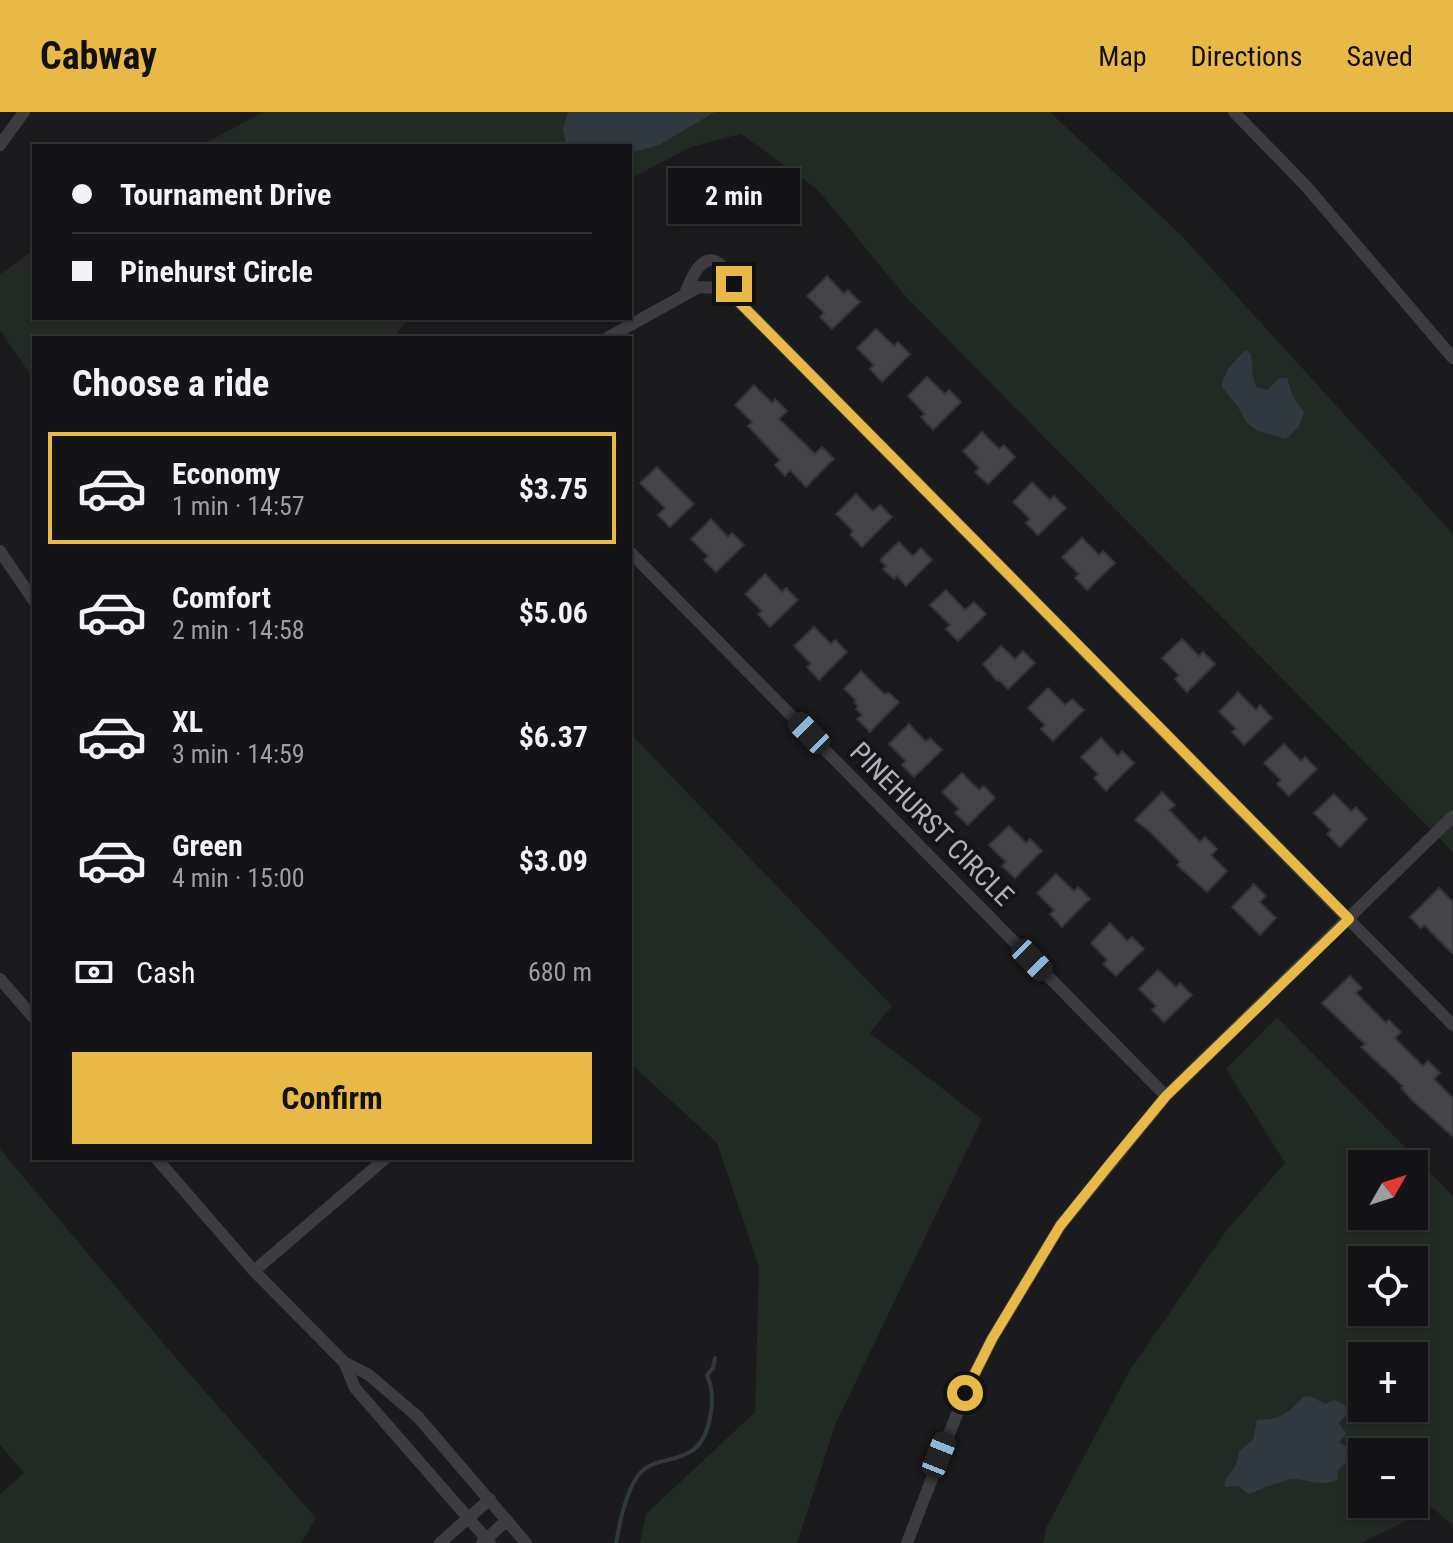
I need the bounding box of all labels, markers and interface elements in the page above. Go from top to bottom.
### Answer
text: Cabway [40,34,157,78]
text: Map [1098,40,1147,73]
text: Directions [1191,40,1302,73]
text: Saved [1346,40,1413,73]
callout: 2 min [668,168,800,224]
text: Tournament Drive [120,177,331,212]
text: 2 min [705,181,763,211]
text: Pinehurst Circle [120,254,313,289]
route end [716,266,752,302]
text: Choose a ride [72,363,269,405]
icon: car [76,452,148,524]
text: Economy [172,456,280,491]
text: $3.75 [519,471,588,506]
text: 1 min · 14:57 [172,491,305,521]
icon: car [76,576,148,648]
text: Comfort [172,580,271,615]
text: $5.06 [519,595,588,630]
text: 2 min · 14:58 [172,615,305,645]
icon: car [76,700,148,772]
text: XL [172,704,203,739]
car [784,708,834,758]
text: $6.37 [519,719,588,754]
street label: PINEHURST CIRCLE [843,735,1021,913]
text: 3 min · 14:59 [172,739,305,769]
icon: car [76,824,148,896]
text: Green [172,828,243,863]
text: $3.09 [519,843,588,878]
text: 4 min · 15:00 [172,863,305,893]
car [1007,934,1057,986]
icon: cash [72,950,116,994]
text: Cash [136,955,196,990]
text: 680 m [528,957,592,987]
button: Confirm [72,1052,592,1144]
north arrow [1348,1150,1428,1230]
map controls [1348,1150,1428,1518]
button: locate [1348,1246,1428,1326]
button: + [1348,1342,1428,1422]
route start [947,1375,983,1411]
car [919,1428,959,1482]
button: − [1348,1438,1428,1518]

